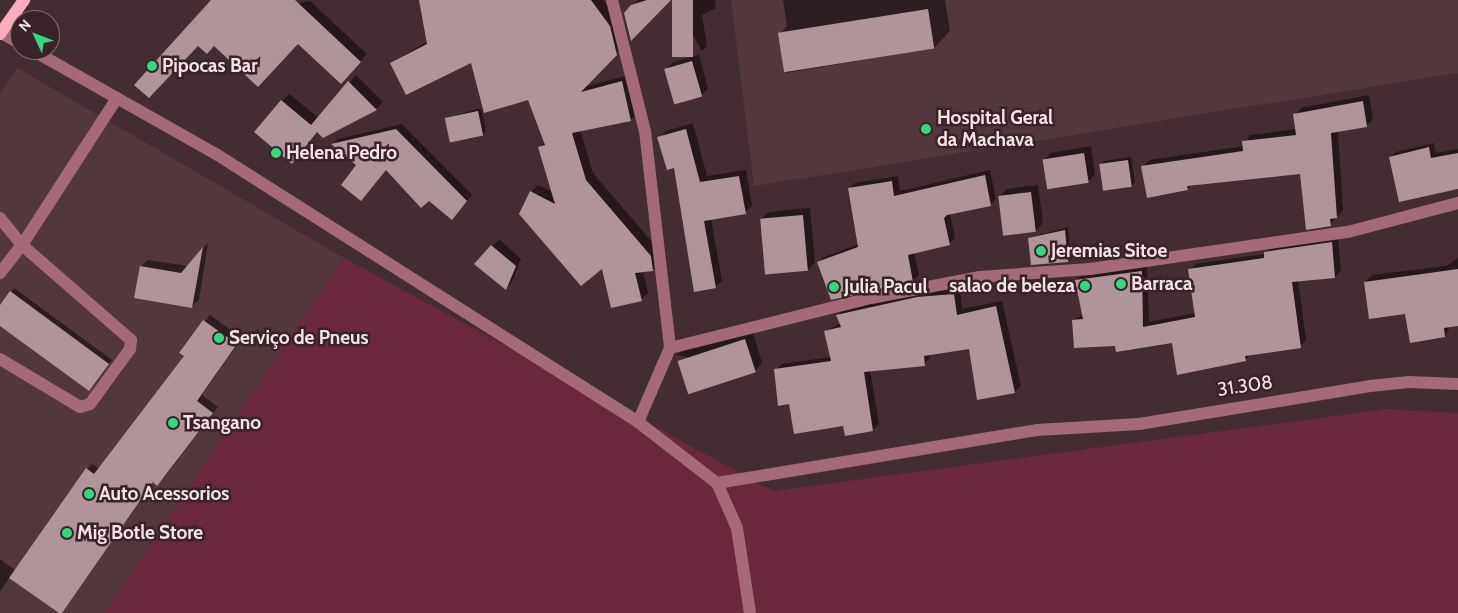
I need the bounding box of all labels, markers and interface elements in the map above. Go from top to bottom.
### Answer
north arrow [10,10,60,60]
text: N [15,16,35,35]
place label: Pipocas Bar [162,55,258,77]
marker: Pipocas Bar [146,60,158,72]
place label: Hospital Geral da Machava [937,107,1053,151]
marker: Hospital Geral da Machava [919,122,933,136]
place label: Helena Pedro [286,142,397,164]
marker: Helena Pedro [270,147,282,159]
place label: Jeremias Sitoe [1051,240,1167,262]
marker: Jeremias Sitoe [1035,245,1047,257]
place label: Barraca [1131,273,1192,295]
place label: salao de beleza [949,275,1075,297]
place label: Julia Pacul [844,276,928,298]
marker: Barraca [1115,278,1127,290]
marker: salao de beleza [1079,280,1091,292]
marker: Julia Pacul [828,281,840,293]
place label: Serviço de Pneus [229,327,369,349]
marker: Serviço de Pneus [213,332,225,344]
street label: 31.308 [1216,371,1274,401]
place label: Tsangano [183,412,261,434]
marker: Tsangano [167,417,179,429]
place label: Auto Acessorios [99,483,229,505]
marker: Auto Acessorios [83,488,95,500]
place label: Mig Botle Store [77,522,203,544]
marker: Mig Botle Store [61,527,73,539]

